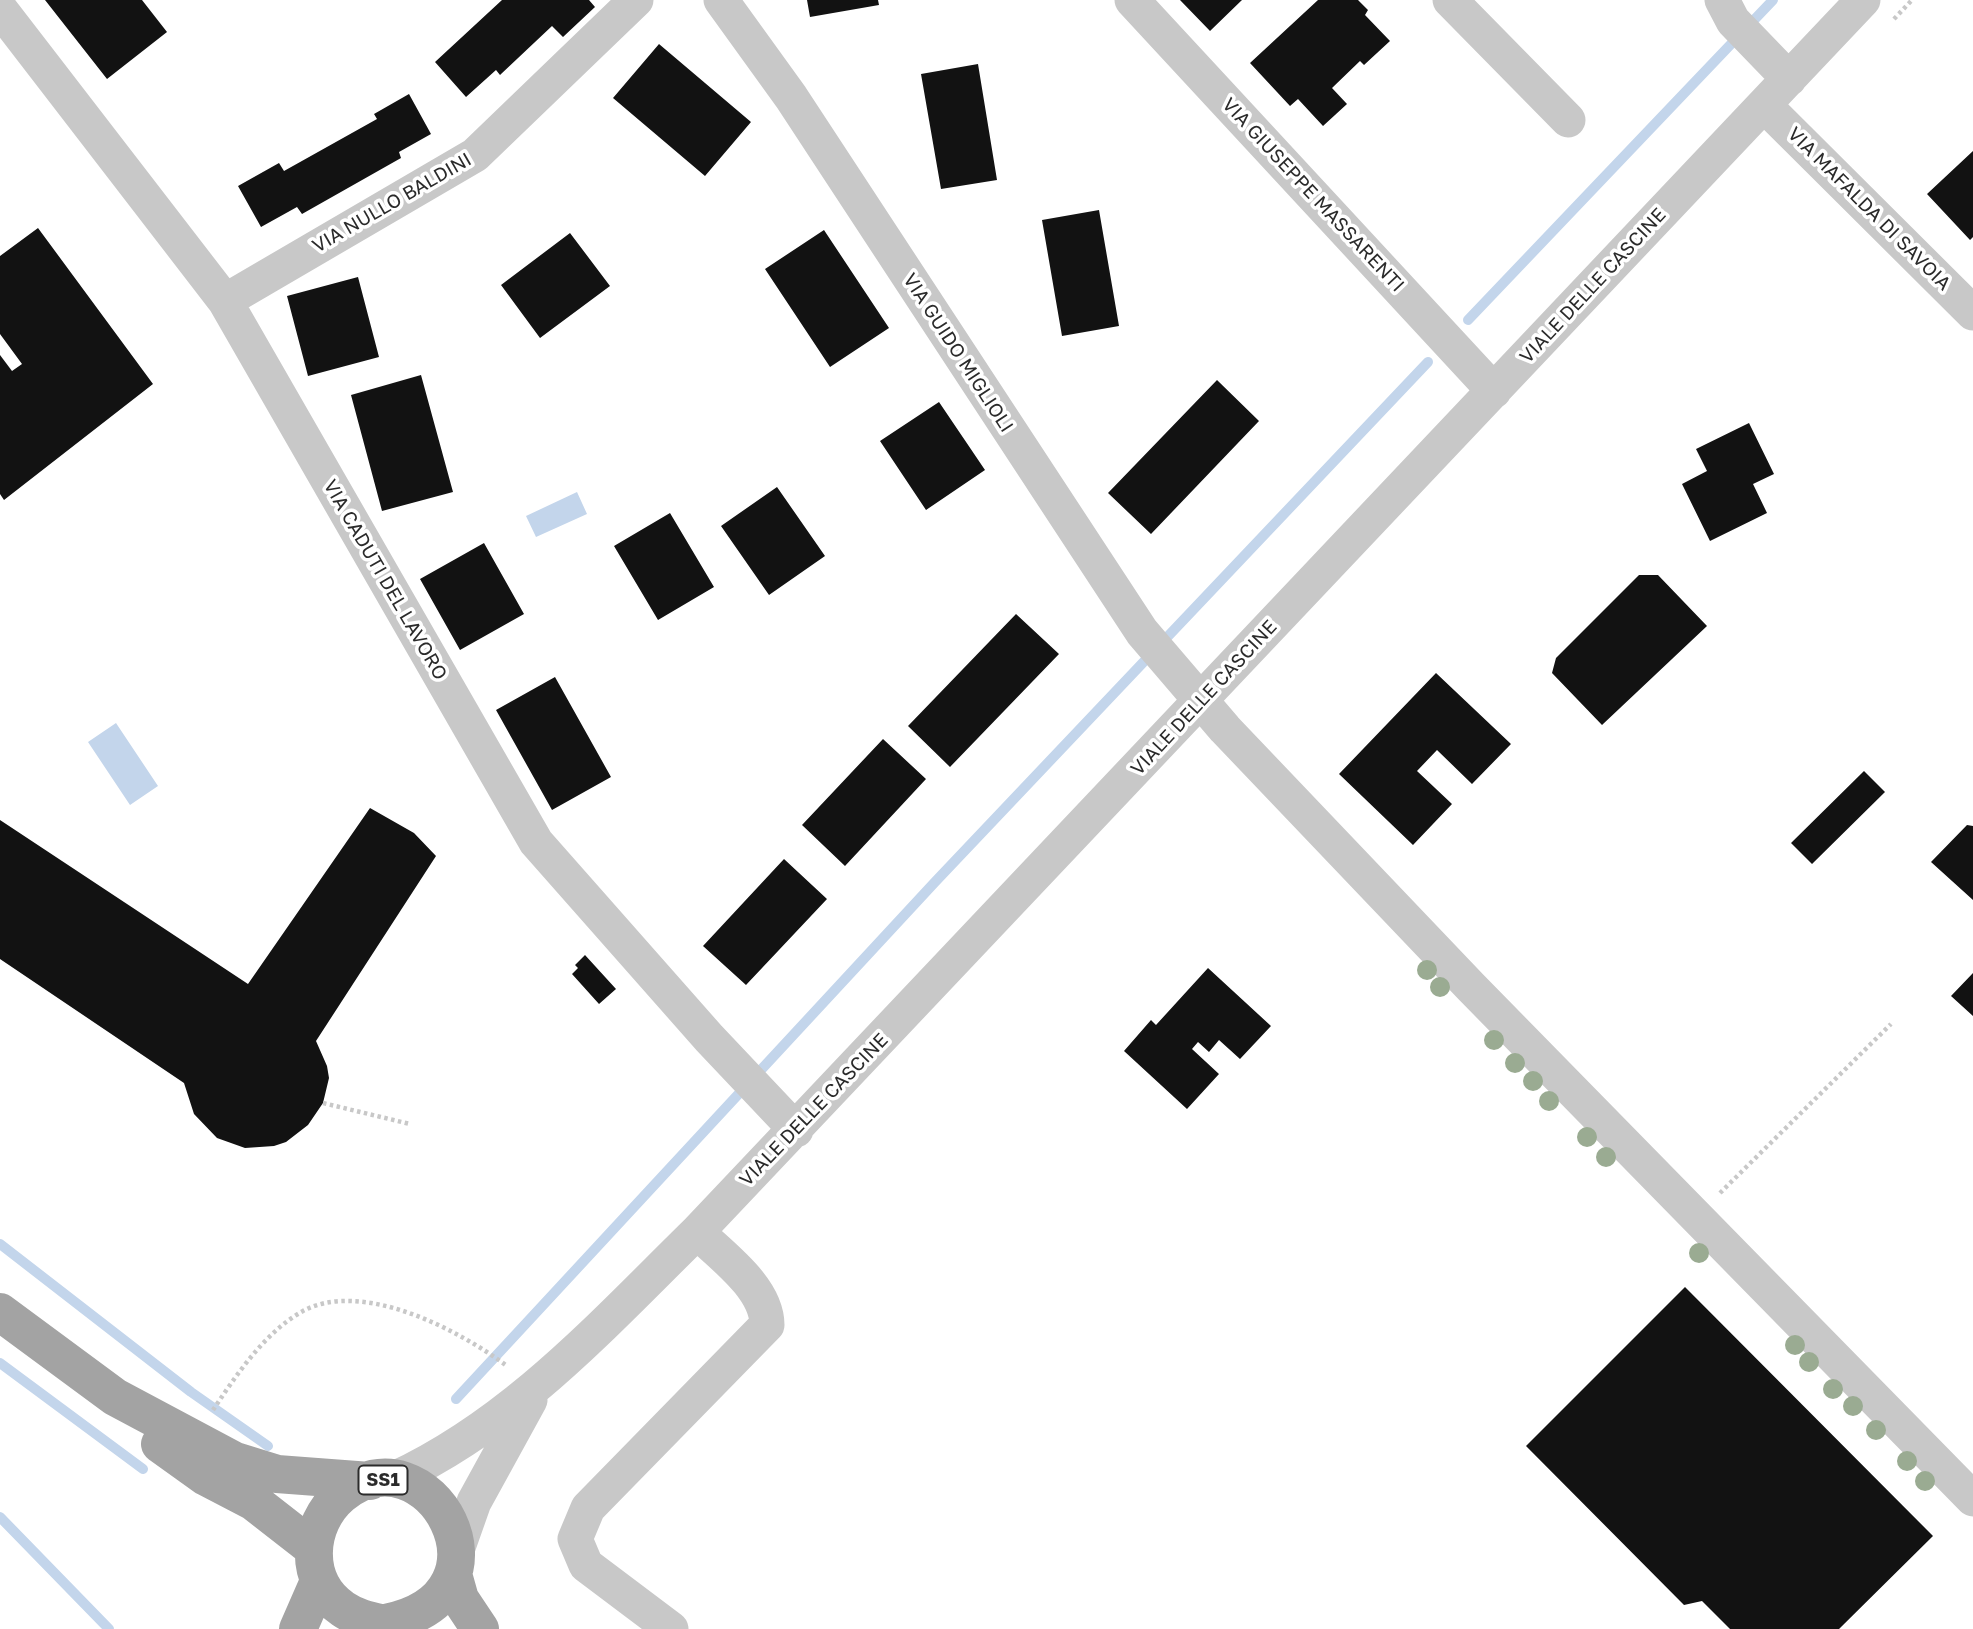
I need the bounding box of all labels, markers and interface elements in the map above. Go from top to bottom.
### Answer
street label: VIA GIUSEPPE MASSARENTI [1217,93,1409,297]
street label: VIA MAFALDA DI SAVOIA [1783,123,1955,295]
street label: VIA NULLO BALDINI [308,148,476,258]
street label: VIALE DELLE CASCINE [1515,204,1671,368]
street label: VIA GUIDO MIGLIOLI [898,269,1018,437]
street label: VIA CADUTI DEL LAVORO [318,476,452,684]
street label: VIALE DELLE CASCINE [1126,616,1282,780]
street label: VIALE DELLE CASCINE [735,1029,893,1191]
road number: SS1 [358,1465,408,1494]

